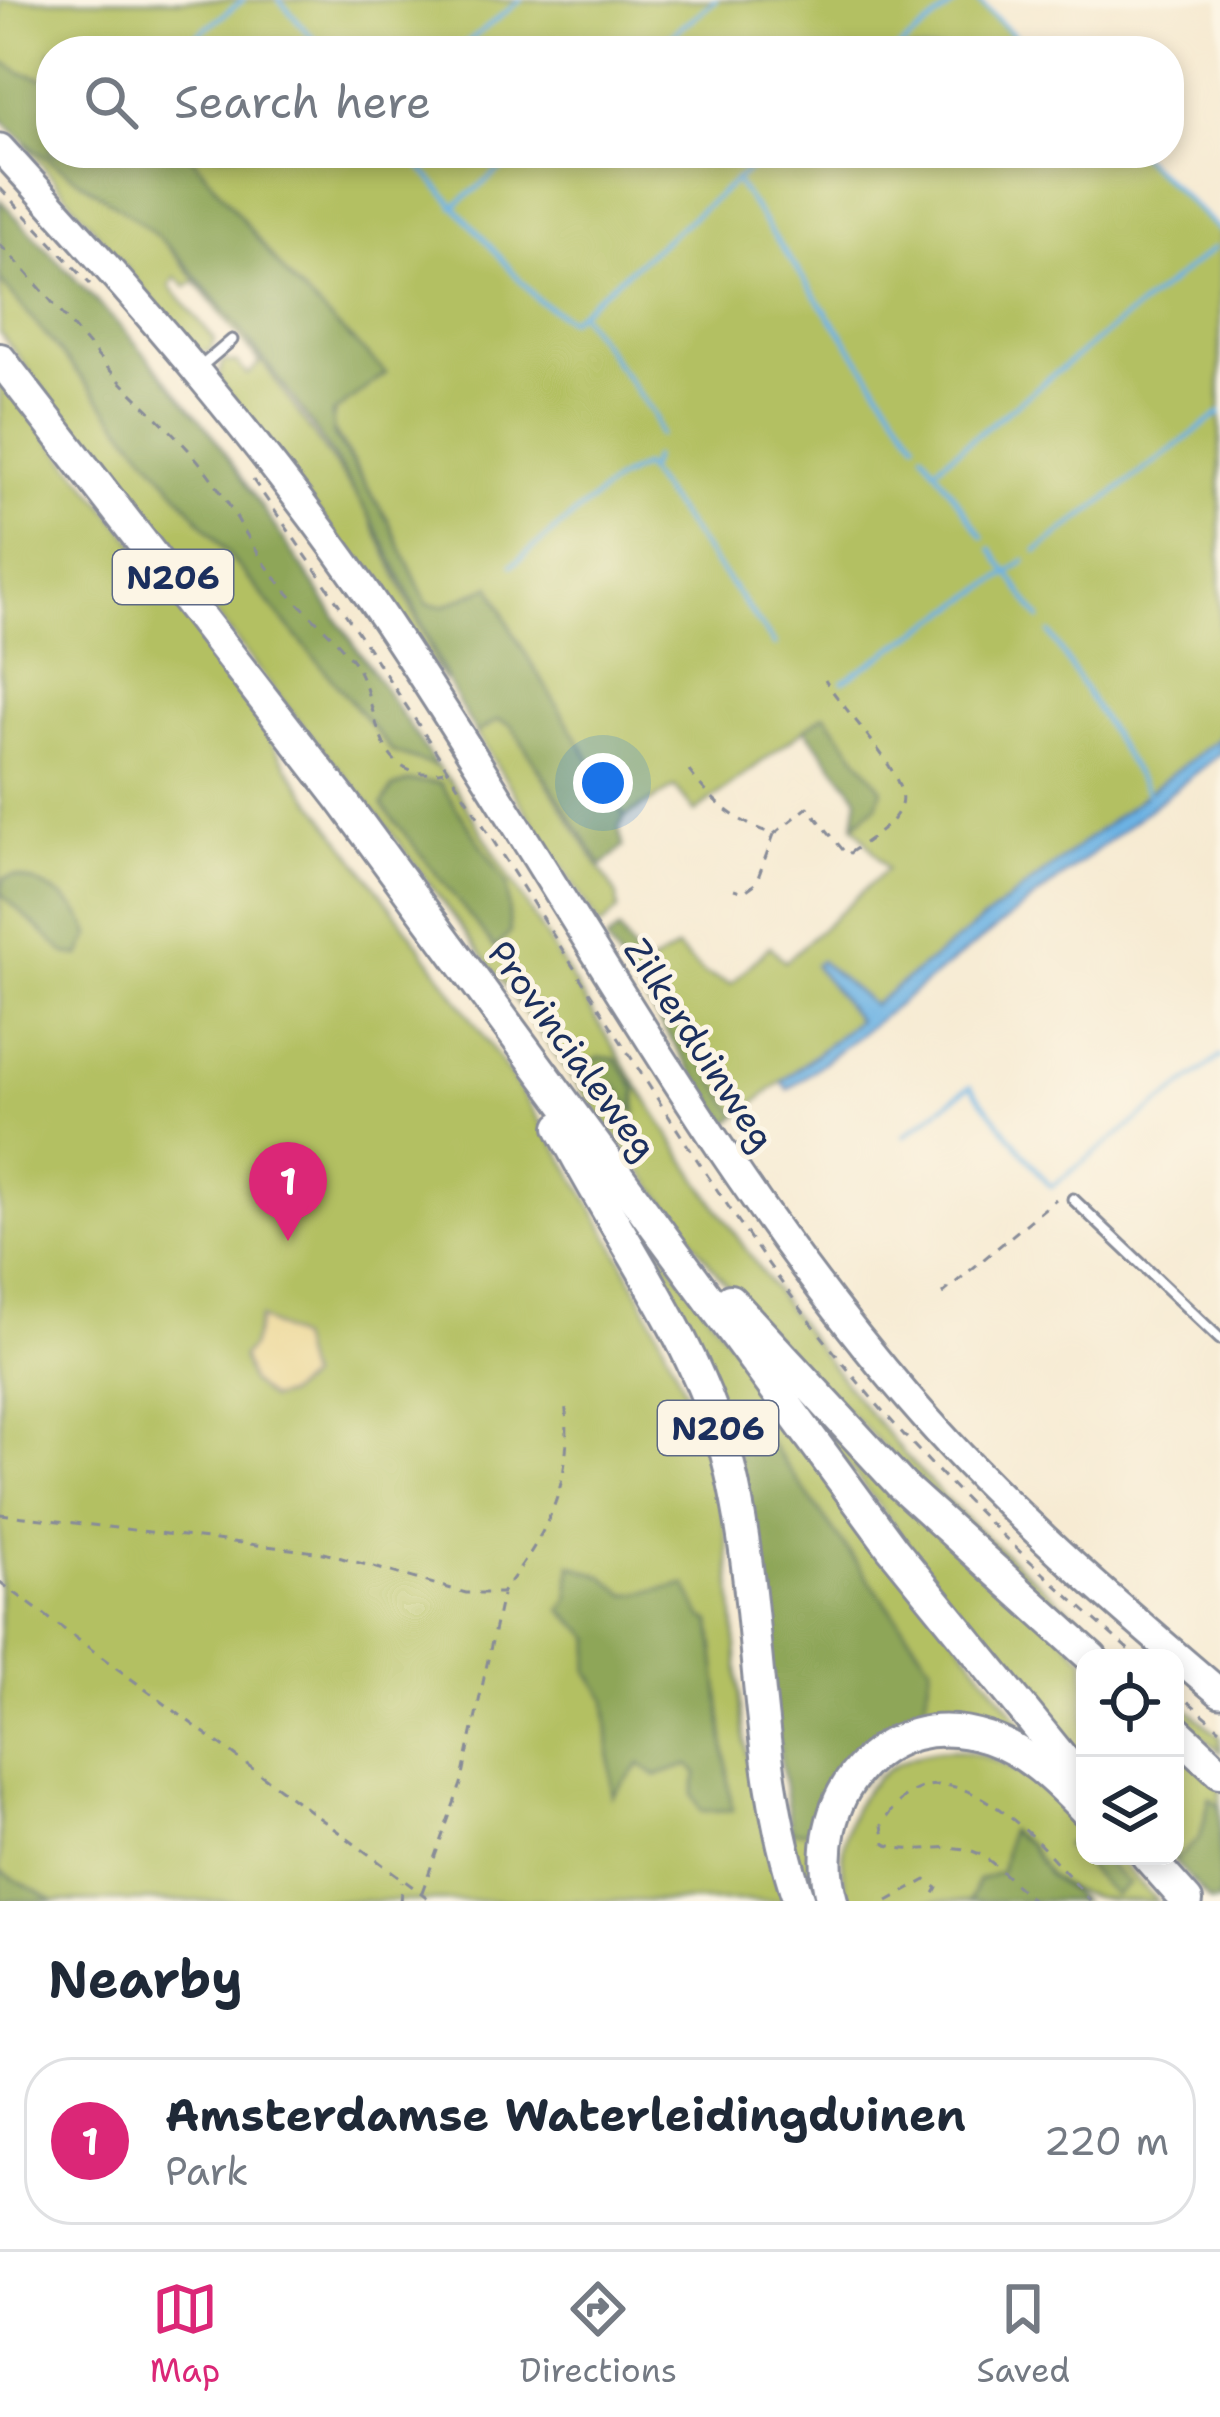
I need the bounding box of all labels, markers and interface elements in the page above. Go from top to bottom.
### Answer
search box [36,36,1184,168]
icon: search [78,69,144,135]
text: Search here [174,72,431,132]
road number: N206 [113,550,233,604]
your location [573,753,633,813]
street label: Zilkerduinweg [613,929,787,1160]
street label: Provincialeweg [476,931,669,1170]
pin: 1 [249,1142,327,1241]
road number: N206 [658,1401,778,1455]
map controls [1076,1649,1184,1865]
button: locate [1076,1649,1184,1757]
button: layers [1076,1757,1184,1865]
text: Nearby [48,1945,243,2013]
text: Amsterdamse Waterleidingduinen [165,2085,966,2145]
text: 1 [81,2115,99,2167]
text: 220 m [1043,2115,1169,2167]
text: Park [165,2145,249,2197]
tab: Map [150,2276,220,2393]
tab: Directions [520,2276,677,2393]
tab: Saved [977,2276,1070,2393]

